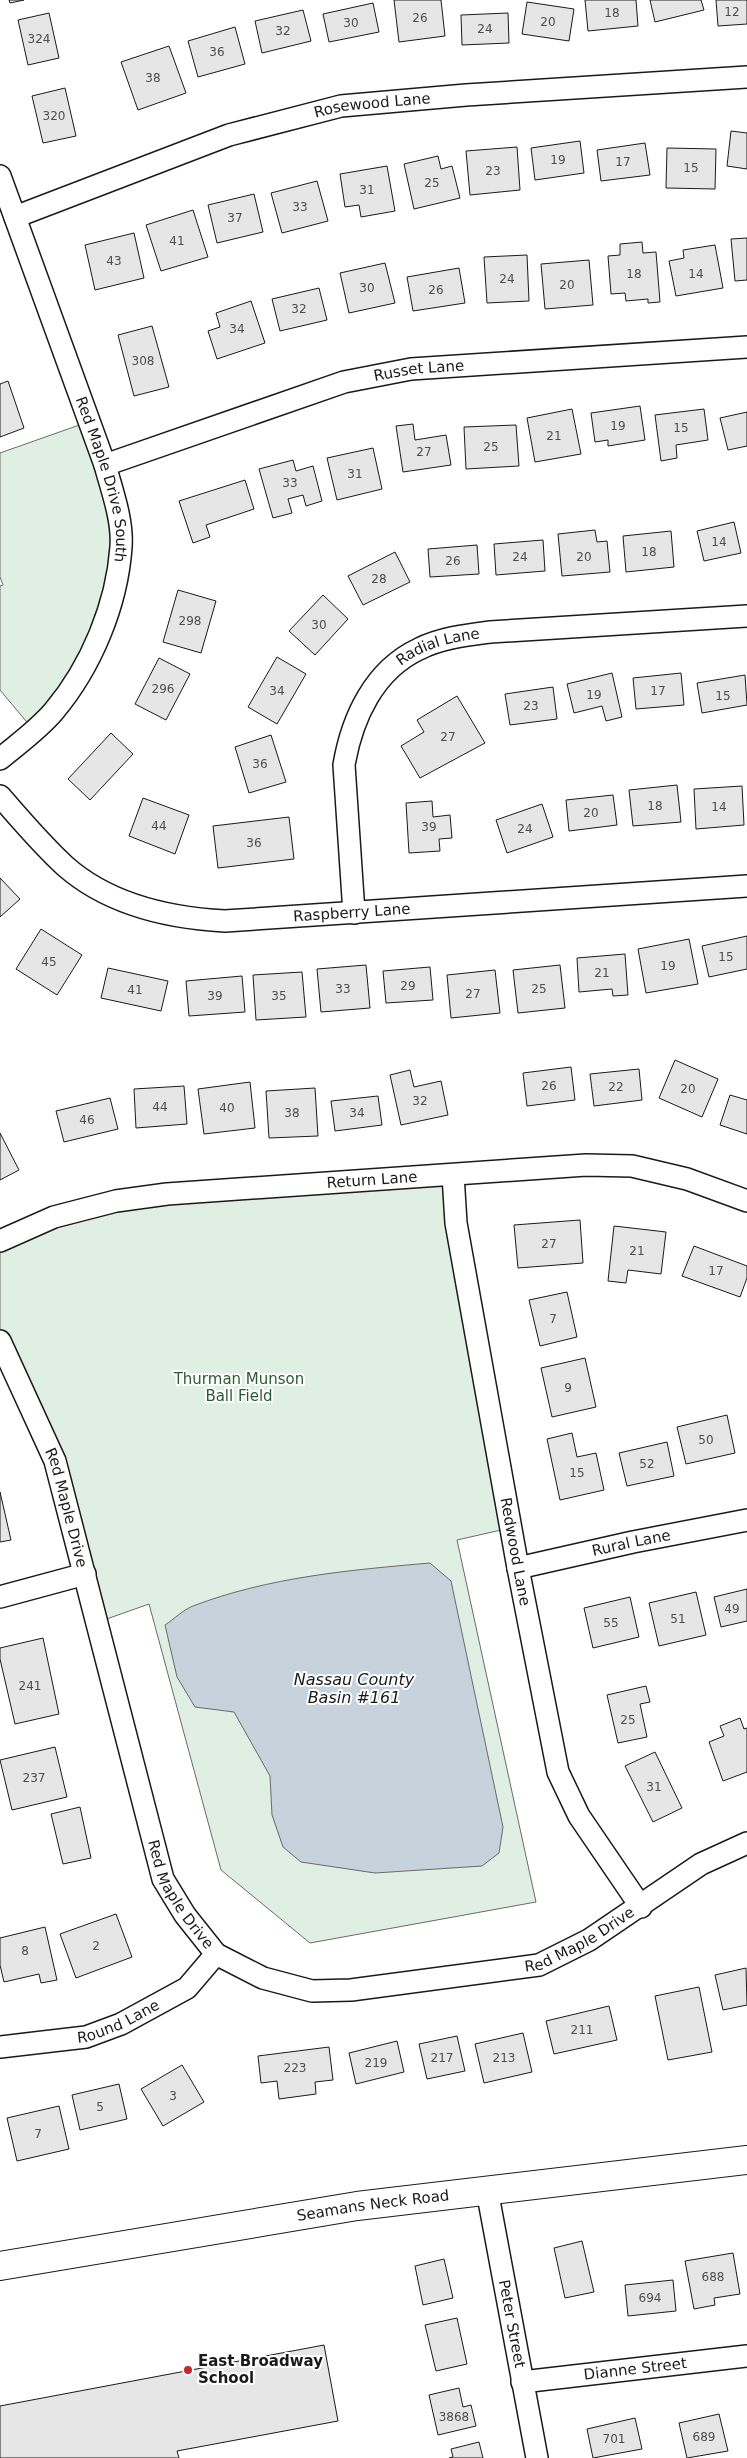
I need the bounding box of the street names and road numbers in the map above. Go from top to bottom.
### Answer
street label: Rosewood Lane [312,89,431,122]
street label: Russet Lane [372,357,465,385]
street label: Red Maple Drive South [72,394,130,563]
street label: Radial Lane [393,624,481,669]
street label: Raspberry Lane [293,900,411,925]
street label: Return Lane [326,1168,418,1192]
street label: Red Maple Drive [41,1445,91,1569]
street label: Redwood Lane [496,1496,534,1607]
street label: Rural Lane [590,1526,672,1560]
street label: Red Maple Drive [144,1838,217,1952]
street label: Red Maple Drive [523,1903,638,1976]
street label: Round Lane [76,1996,163,2047]
street label: Seamans Neck Road [295,2186,450,2225]
street label: Peter Street [495,2278,529,2369]
street label: Dianne Street [583,2354,688,2384]

